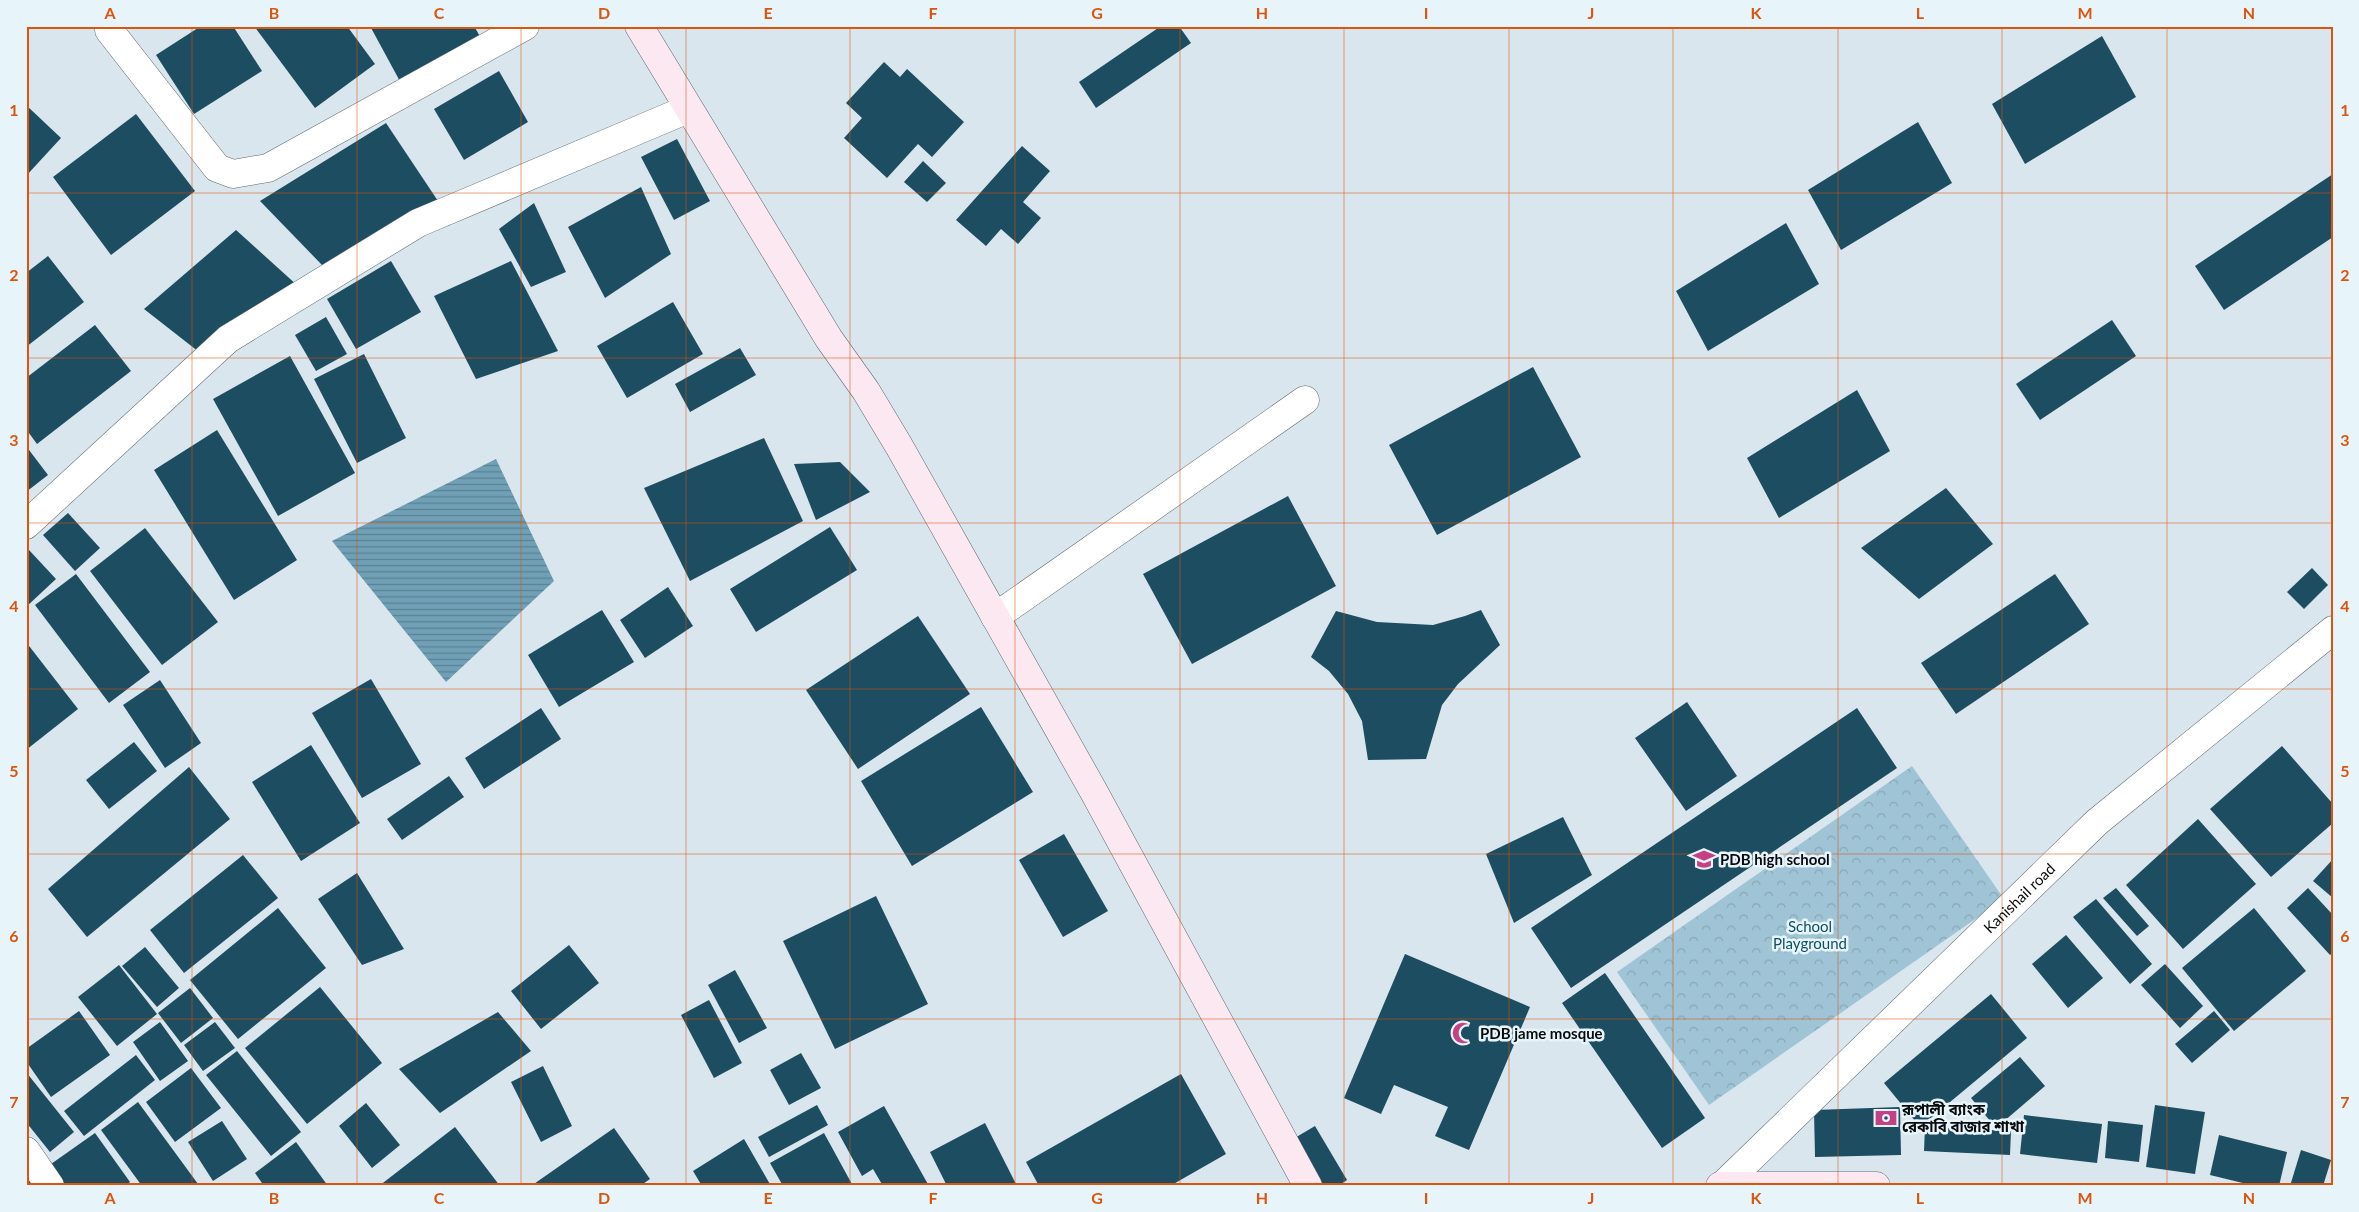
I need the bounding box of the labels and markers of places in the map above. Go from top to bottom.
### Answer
school or university icon: PDB high school [1691,846,1717,872]
place label: PDB high school [1720,850,1830,868]
mosque icon: PDB jame mosque [1450,1020,1476,1046]
place label: PDB jame mosque [1480,1024,1603,1042]
place label: রূপালী ব্যাংক রেকাবি বাজার শাখা [1901,1100,2025,1135]
bank icon: রূপালী ব্যাংক রেকাবি বাজার শাখা [1873,1105,1899,1131]

